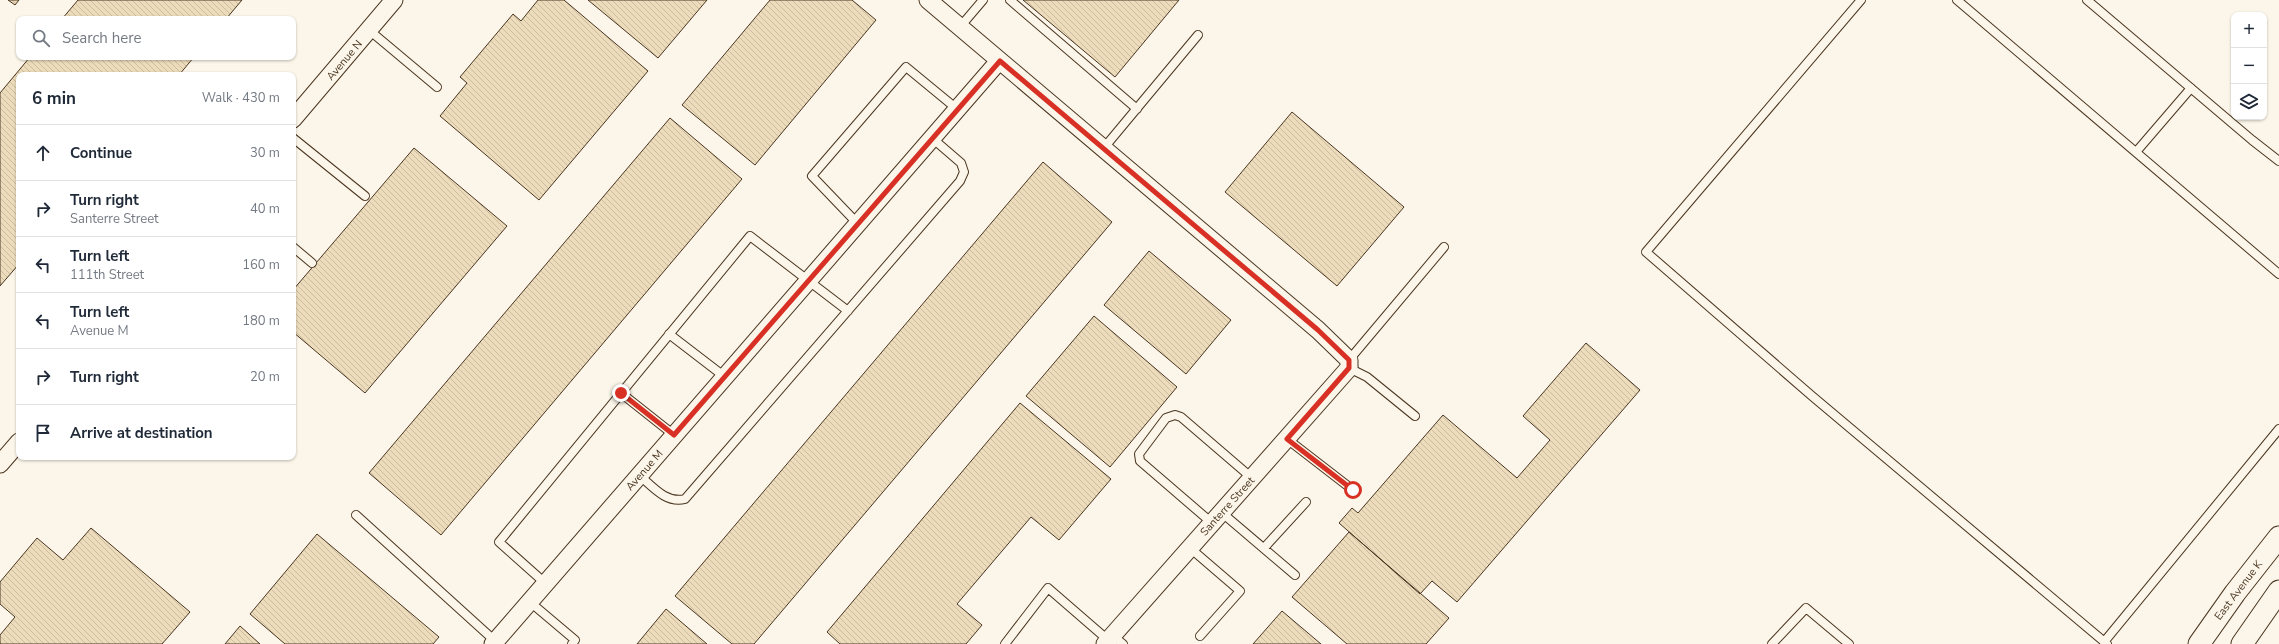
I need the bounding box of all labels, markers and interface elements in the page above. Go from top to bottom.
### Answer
map controls [2231,12,2267,120]
button: + [2231,12,2267,48]
search box [16,16,296,60]
icon: search [30,27,52,49]
text: Search here [62,28,142,48]
street label: Avenue N [323,37,366,84]
button: − [2231,48,2267,84]
button: layers [2231,84,2267,120]
text: 6 min [32,87,76,110]
text: Walk · 430 m [202,89,280,107]
icon: ahead [32,142,54,164]
text: Continue [70,143,132,163]
text: 30 m [250,144,280,162]
text: Turn right [70,190,139,210]
icon: right [32,198,54,220]
text: 40 m [250,200,280,218]
text: Santerre Street [70,210,159,228]
text: Turn left [70,246,129,266]
icon: left [32,254,54,276]
text: 160 m [242,256,280,274]
text: 111th Street [70,266,144,284]
text: Turn left [70,302,129,322]
icon: left [32,310,54,332]
text: 180 m [242,312,280,330]
text: Avenue M [70,322,129,340]
icon: right [32,366,54,388]
text: Turn right [70,367,139,387]
text: 20 m [250,368,280,386]
route end [612,384,630,402]
icon: arrive [32,422,54,444]
text: Arrive at destination [70,423,213,443]
street label: Avenue M [622,447,666,494]
street label: Santerre Street [1197,473,1258,539]
route start [1344,481,1362,499]
street label: East Avenue K [2211,556,2266,623]

